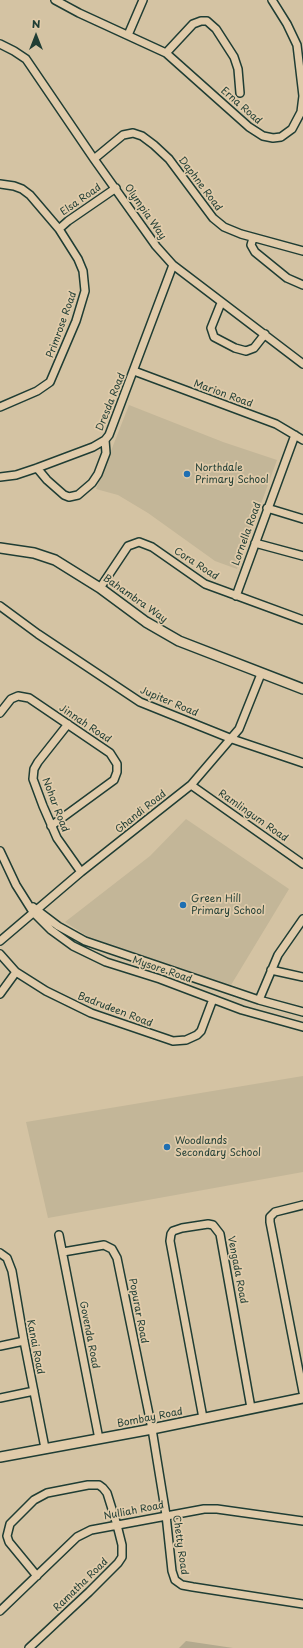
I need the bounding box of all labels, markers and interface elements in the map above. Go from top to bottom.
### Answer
text: N [32,15,40,32]
north arrow [16,16,56,56]
street label: Erna Road [218,85,264,127]
street label: Daphne Road [176,154,224,214]
street label: Elsa Road [58,182,104,218]
street label: Olympia Way [122,182,168,242]
street label: Primrose Road [44,290,80,360]
street label: Dresda Road [94,371,128,433]
street label: Marion Road [192,378,254,410]
place label: Northdale Primary School [195,462,269,486]
marker: Northdale Primary School [182,469,192,479]
street label: Lornella Road [230,501,264,567]
street label: Cora Road [171,545,221,583]
street label: Bahambra Way [101,572,169,626]
street label: Jupiter Road [138,684,200,720]
street label: Jinnah Road [57,702,113,746]
street label: Nohar Road [39,776,71,834]
street label: Ghandi Road [113,788,169,836]
street label: Ramlingum Road [216,788,290,844]
place label: Green Hill Primary School [191,893,265,916]
marker: Green Hill Primary School [178,900,188,910]
street label: Mysore Road [131,954,193,986]
street label: Badrudeen Road [76,990,154,1030]
place label: Woodlands Secondary School [175,1135,261,1158]
marker: Woodlands Secondary School [162,1142,172,1152]
street label: Vengada Road [225,1235,249,1305]
street label: Popurar Road [126,1277,150,1345]
street label: Govenda Road [77,1300,101,1370]
street label: Kanai Road [24,1319,46,1375]
street label: Bombay Road [116,1406,184,1430]
street label: Nulliah Road [103,1499,165,1523]
street label: Chetty Road [170,1514,190,1576]
street label: Ramatha Road [51,1556,111,1614]

